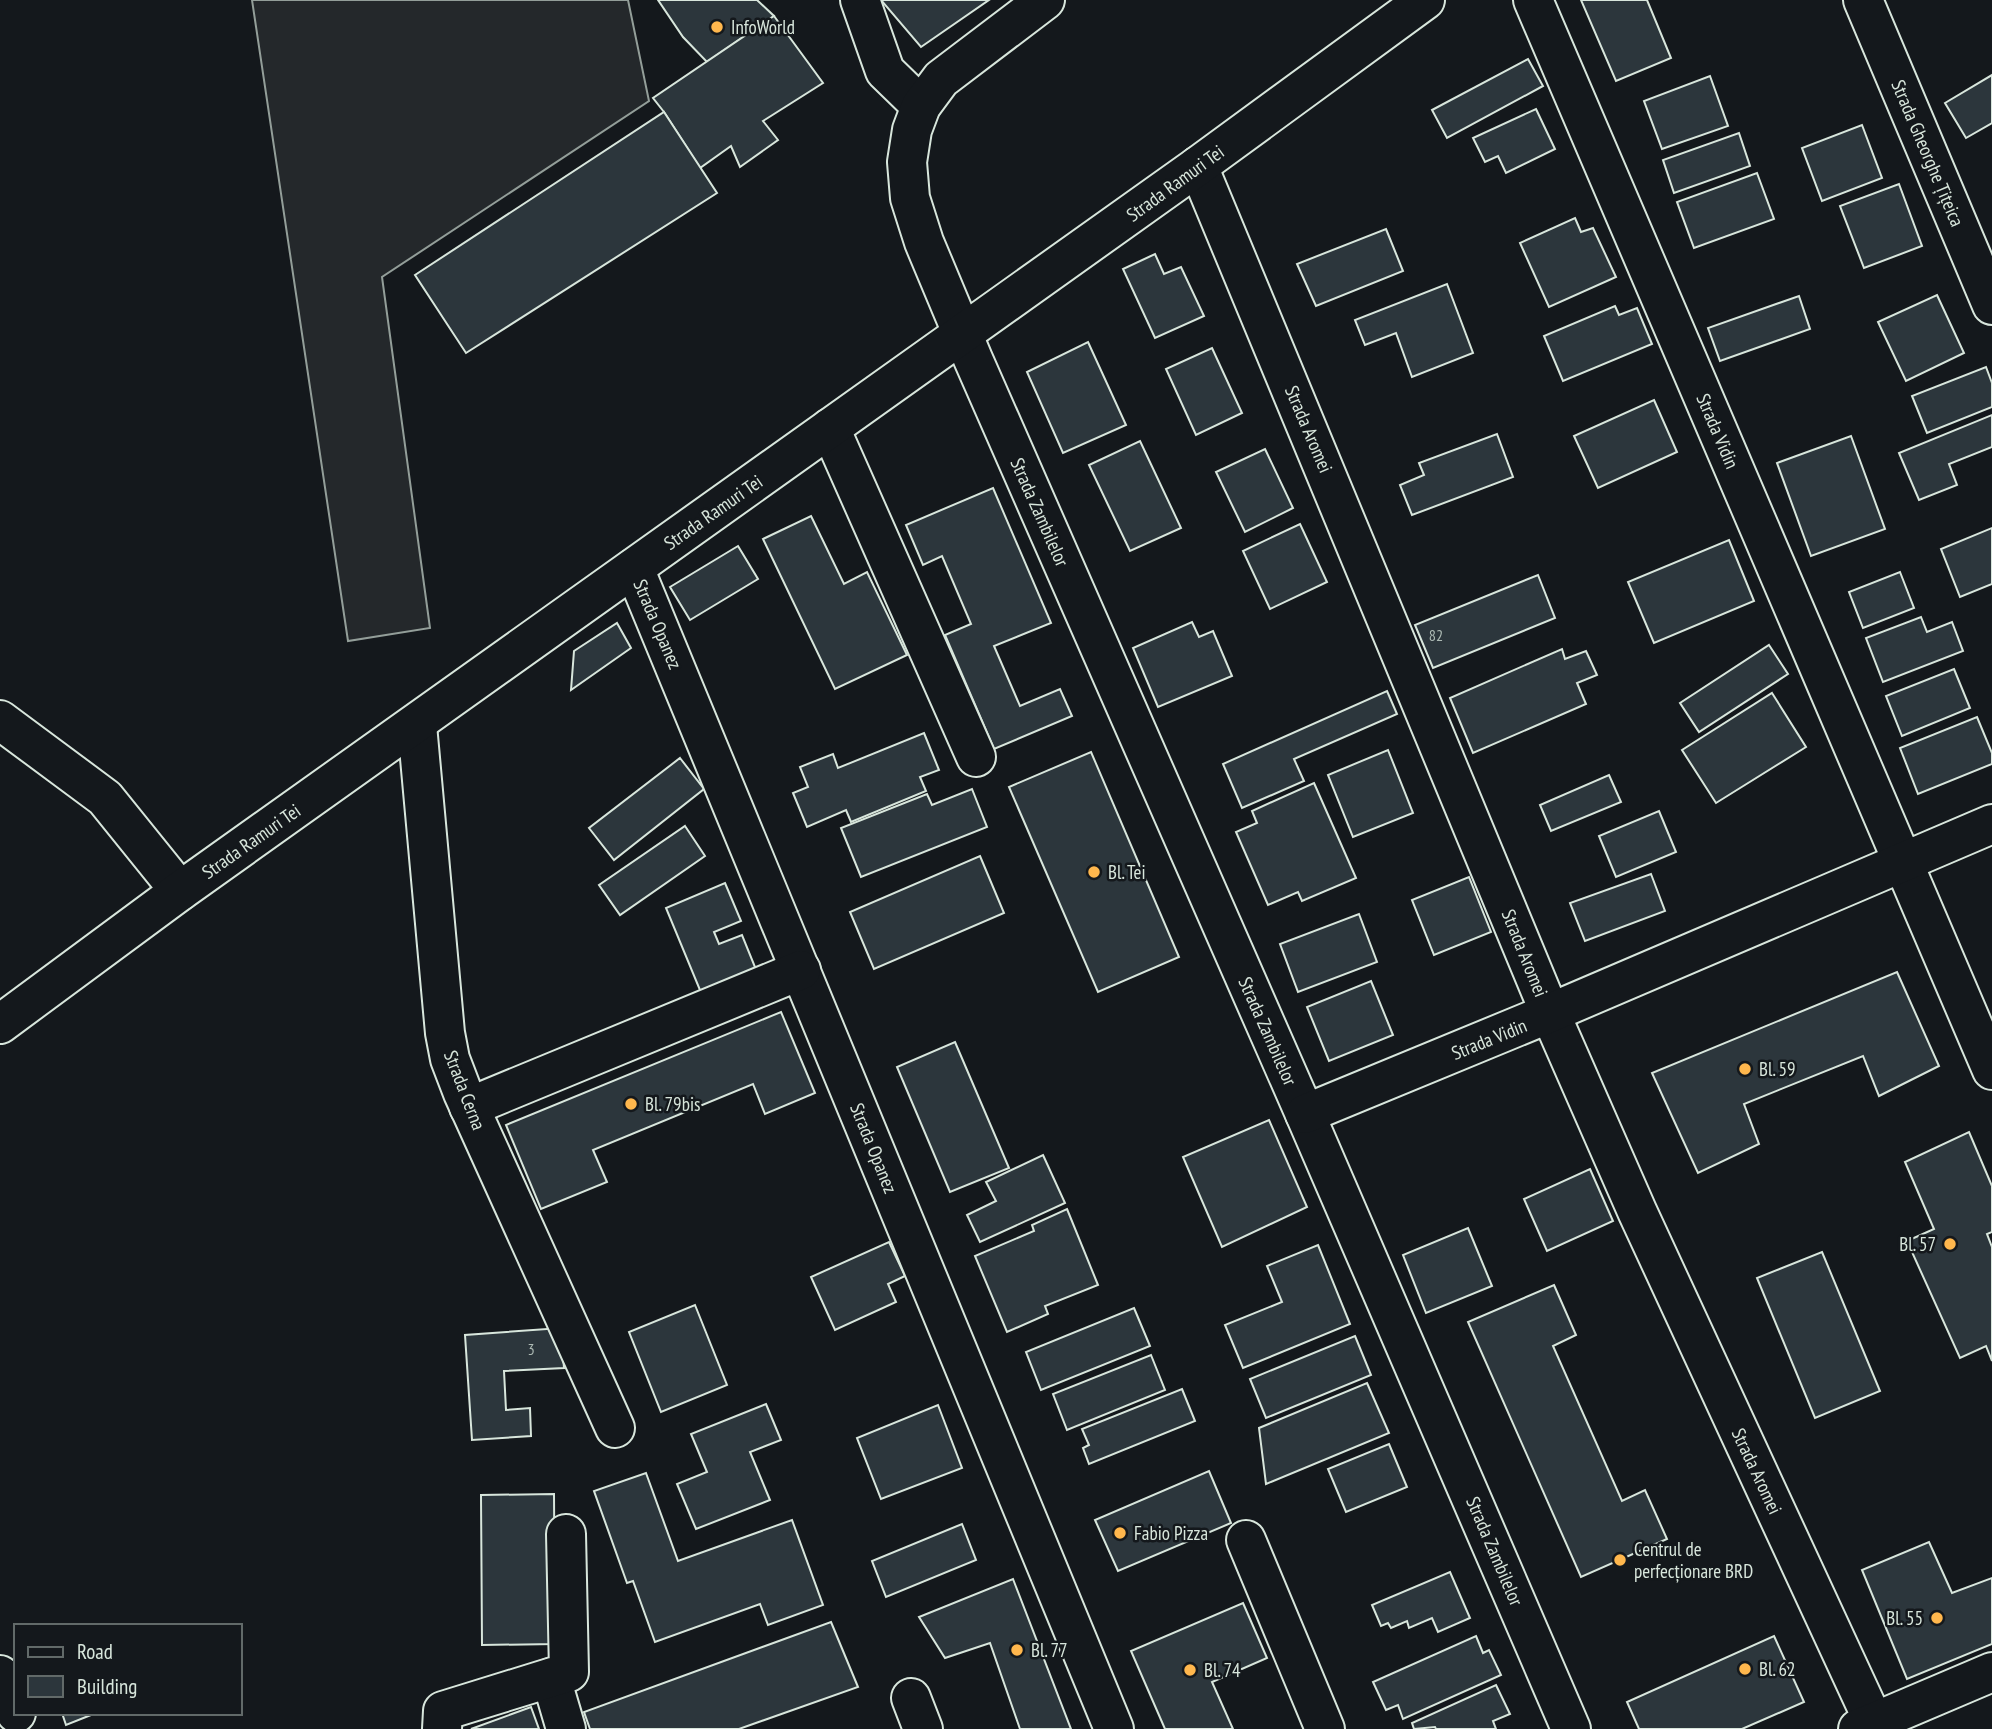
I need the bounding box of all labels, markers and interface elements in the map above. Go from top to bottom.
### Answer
place label: InfoWorld [731,15,795,39]
marker: InfoWorld [709,19,725,35]
street label: Strada Gheorghe Țițeica [1886,76,1970,230]
street label: Strada Ramuri Tei [1122,140,1228,226]
street label: Strada Aromei [1280,382,1338,476]
street label: Strada Vidin [1691,390,1745,472]
street label: Strada Zambilelor [1005,454,1075,571]
street label: Strada Ramuri Tei [659,469,767,555]
street label: Strada Opanez [628,575,688,673]
house number: 82 [1429,625,1443,645]
street label: Strada Ramuri Tei [197,798,305,884]
place label: Bl. Tei [1108,860,1146,884]
marker: Bl. Tei [1086,864,1102,880]
street label: Strada Aromei [1497,906,1553,1000]
street label: Strada Zambilelor [1233,973,1303,1090]
street label: Strada Vidin [1448,1013,1530,1065]
street label: Strada Cerna [439,1047,491,1133]
place label: Bl. 59 [1759,1057,1796,1081]
marker: Bl. 59 [1737,1061,1753,1077]
place label: Bl. 79bis [645,1092,700,1116]
marker: Bl. 79bis [623,1096,639,1112]
street label: Strada Opanez [845,1099,903,1197]
place label: Bl. 57 [1899,1232,1936,1256]
marker: Bl. 57 [1942,1236,1958,1252]
house number: 3 [527,1339,535,1359]
street label: Strada Aromei [1727,1424,1787,1518]
street label: Strada Zambilelor [1461,1493,1529,1610]
place label: Fabio Pizza [1134,1521,1208,1545]
marker: Fabio Pizza [1112,1525,1128,1541]
place label: Centrul de perfecționare BRD [1634,1537,1753,1583]
marker: Centrul de perfecționare BRD [1612,1552,1628,1568]
place label: Bl. 55 [1886,1606,1923,1630]
marker: Bl. 55 [1929,1610,1945,1626]
legend [14,1624,242,1715]
text: Road [77,1638,113,1665]
place label: Bl. 77 [1031,1638,1068,1662]
marker: Bl. 77 [1009,1642,1025,1658]
place label: Bl. 62 [1759,1657,1796,1681]
place label: Bl. 74 [1204,1658,1241,1682]
marker: Bl. 62 [1737,1661,1753,1677]
marker: Bl. 74 [1182,1662,1198,1678]
text: Building [77,1673,137,1700]

